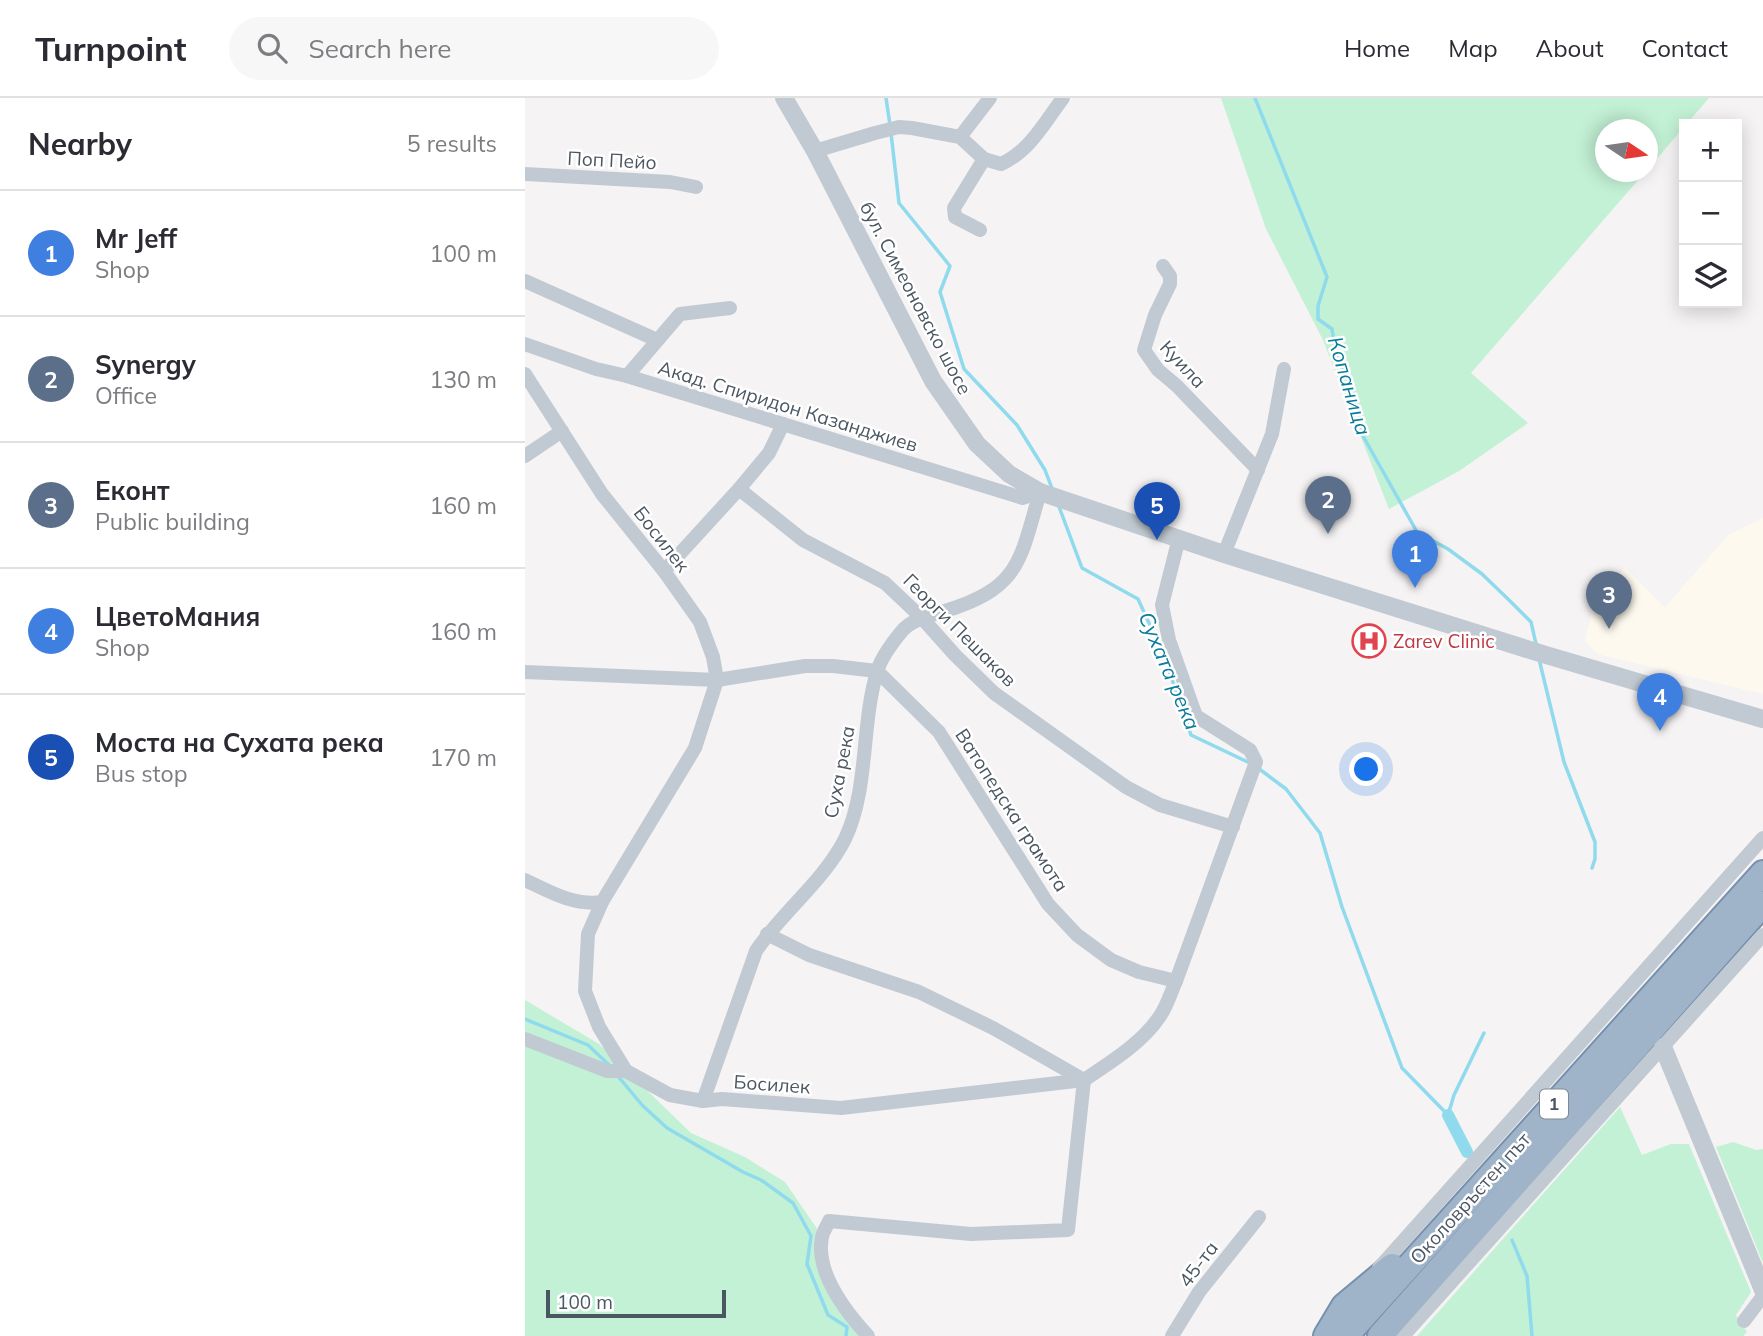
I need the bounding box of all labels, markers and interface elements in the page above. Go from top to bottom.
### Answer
search box [229,17,719,80]
text: Turnpoint [35,28,187,69]
icon: search [253,29,291,67]
text: Search here [309,32,451,65]
text: Home [1344,33,1410,63]
text: Map [1448,33,1498,63]
text: About [1536,33,1604,63]
text: Contact [1642,33,1728,63]
north arrow [1595,119,1658,182]
map controls [1679,119,1742,308]
button: + [1679,119,1742,182]
text: Nearby [28,125,132,163]
text: 5 results [407,129,497,158]
street label: Поп Пейо [567,146,657,174]
button: − [1679,182,1742,245]
street label: бул. Симеоновско шосе [855,197,977,399]
text: Mr Jeff [95,222,177,255]
text: 1 [44,239,58,268]
text: 100 m [429,239,497,268]
button: layers [1679,245,1742,308]
text: Shop [95,255,150,284]
water label: Копаница [1323,333,1377,438]
street label: Куила [1155,335,1211,393]
text: Synergy [95,348,196,381]
street label: Акад. Спиридон Казанджиев [655,355,921,457]
text: 2 [44,365,58,394]
text: 130 m [429,365,497,394]
text: Office [95,381,157,410]
text: Еконт [95,474,170,507]
pin: 2 [1305,476,1351,534]
pin: 5 [1134,482,1180,540]
text: 3 [44,491,58,520]
text: 160 m [429,491,497,520]
street label: Босилек [629,501,696,577]
text: Public building [95,507,250,536]
pin: 1 [1392,530,1438,588]
street label: Георги Пешаков [898,568,1022,692]
pin: 3 [1586,571,1632,629]
text: ЦветоМания [95,600,260,633]
water label: Сухата река [1133,608,1207,734]
text: 4 [44,617,58,646]
text: 160 m [429,617,497,646]
hospital icon: Zarev Clinic [1350,622,1388,660]
place label: Zarev Clinic [1393,629,1495,653]
text: Shop [95,633,150,662]
pin: 4 [1637,673,1683,731]
street label: Суха река [818,724,860,820]
street label: Ватопедска грамота [950,724,1074,896]
text: Моста на Сухата река [95,726,384,759]
text: 5 [44,743,58,772]
text: 170 m [429,743,497,772]
your location [1349,752,1383,786]
text: Bus stop [95,759,187,788]
street label: Босилек [733,1069,812,1099]
road number: 1 [1540,1090,1568,1119]
street label: Околовръстен път [1405,1127,1536,1269]
street label: 45-та [1173,1236,1223,1292]
scale bar [546,1287,726,1319]
text: 100 m [557,1290,613,1314]

